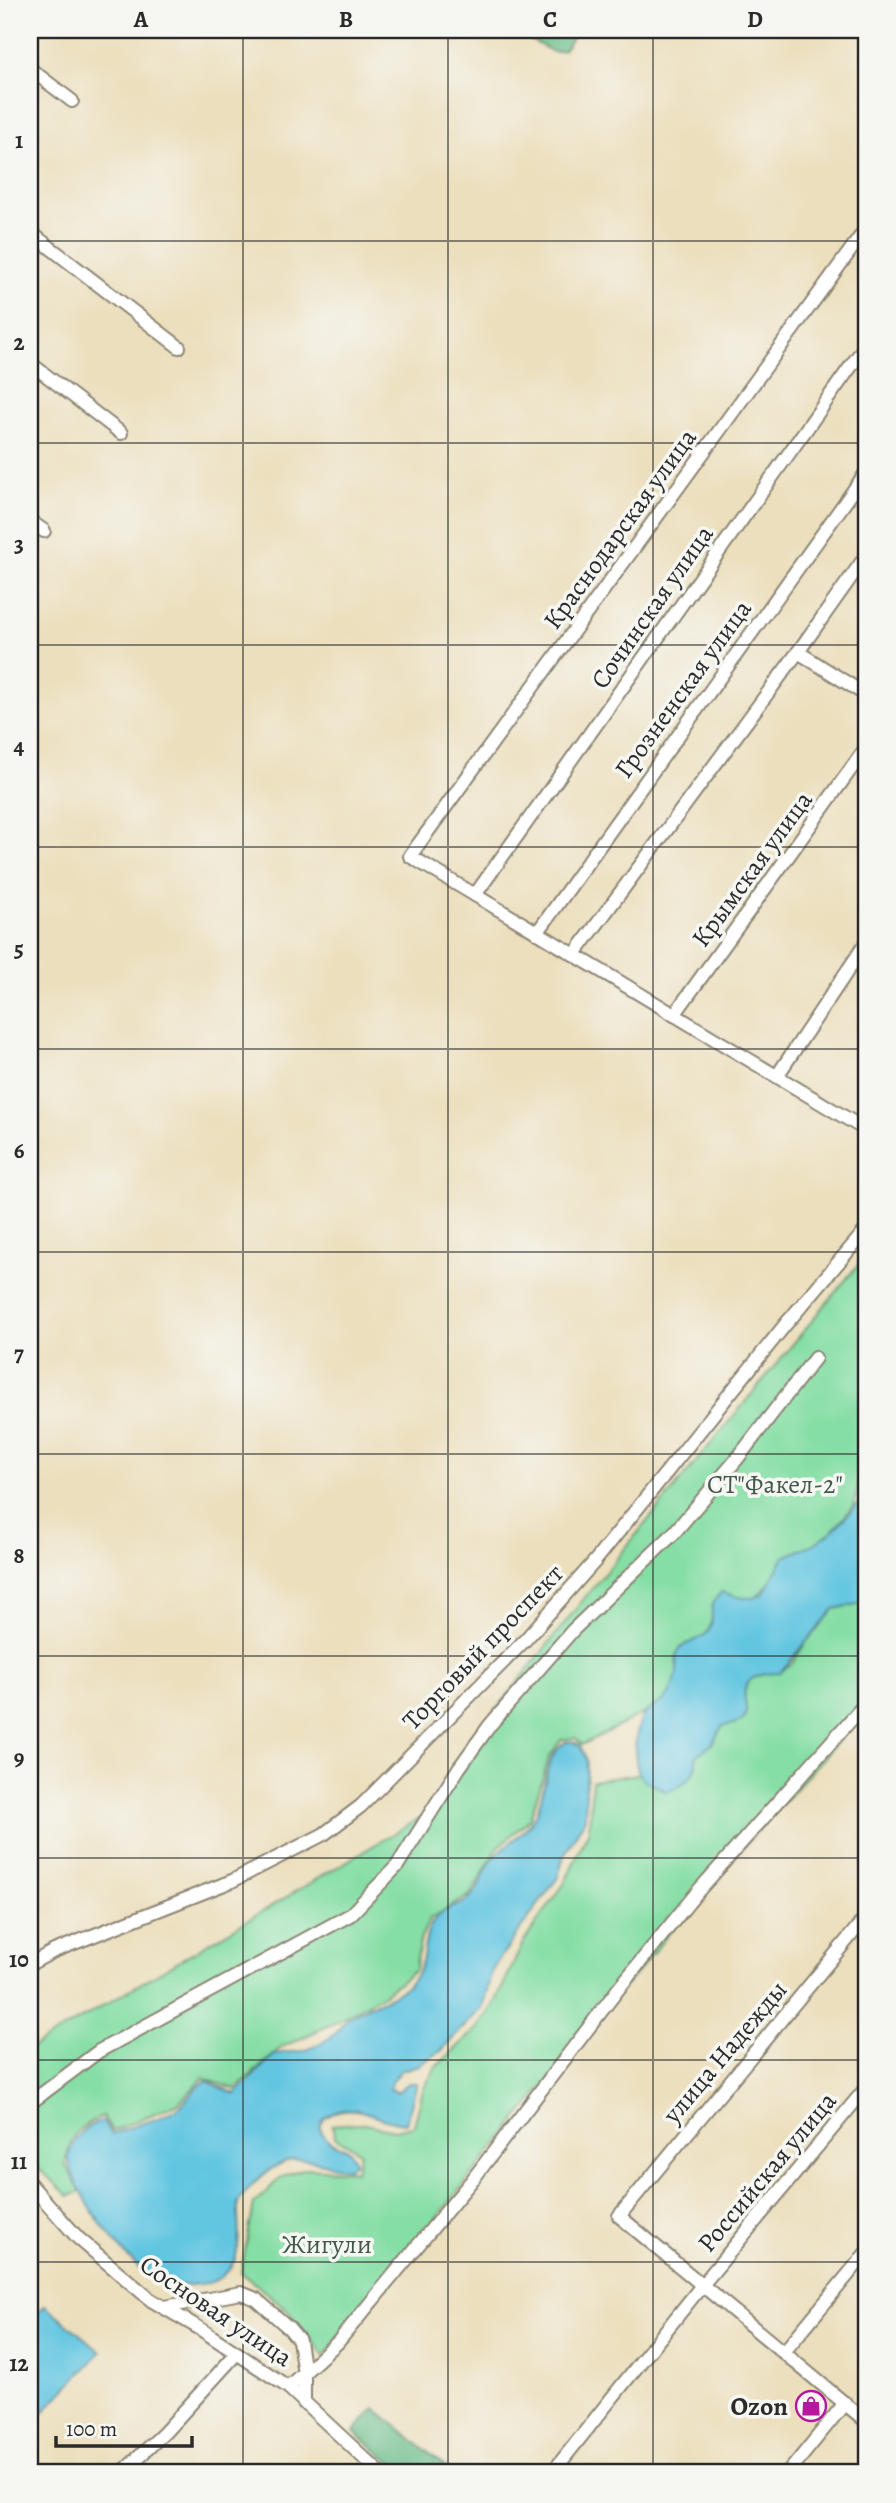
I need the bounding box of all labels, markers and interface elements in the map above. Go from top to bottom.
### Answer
text: A [133,4,149,35]
text: B [339,4,353,35]
text: C [543,4,557,35]
text: D [747,4,763,35]
text: 1 [15,125,23,156]
text: 2 [13,327,25,358]
street label: Краснодарская улица [535,422,705,636]
street label: Сочинская улица [583,518,721,696]
text: 3 [14,529,24,560]
street label: Грозненская улица [606,593,760,785]
text: 4 [14,731,25,762]
street label: Крымская улица [684,784,820,954]
text: 5 [14,933,24,964]
text: 6 [14,1135,25,1166]
text: 7 [14,1338,24,1369]
park label: СТ"Факел-2" [707,1467,843,1502]
text: 8 [13,1540,25,1571]
street label: Торговый проспект [395,1556,572,1738]
text: 9 [14,1742,24,1773]
text: 10 [9,1944,29,1975]
street label: улица Надежды [654,1973,795,2132]
street label: Российская улица [690,2084,844,2260]
text: 11 [11,2146,27,2177]
park label: Жигули [282,2227,372,2262]
street label: Сосновая улица [133,2247,299,2375]
text: 12 [9,2348,29,2379]
place label: Ozon [731,2389,788,2424]
shop icon: Ozon [794,2389,828,2423]
scale bar [56,2405,192,2449]
text: 100 m [66,2415,117,2443]

